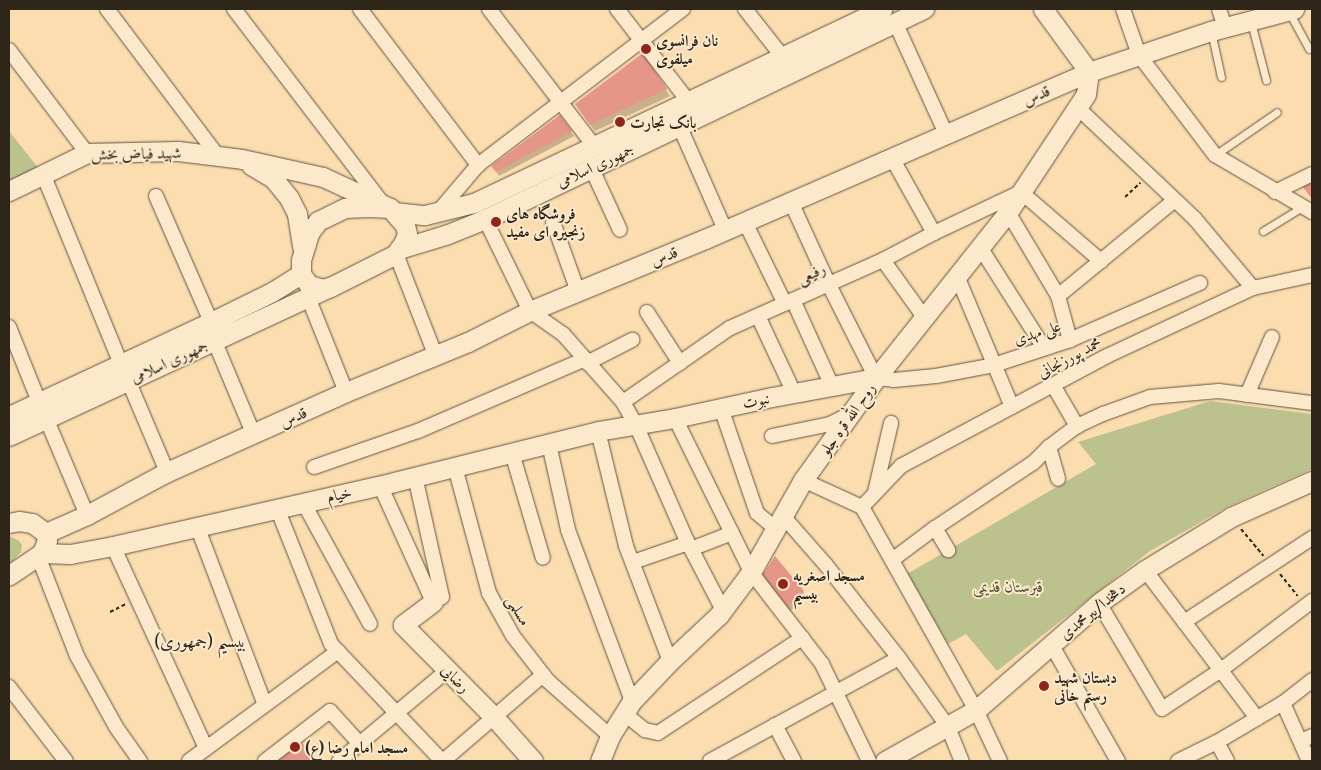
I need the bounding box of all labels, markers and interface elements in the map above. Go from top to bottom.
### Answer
place label: نان فرانسوی میلفوی [656,30,718,68]
marker: نان فرانسوی میلفوی [640,43,652,55]
street label: قدس [1019,81,1053,109]
place label: بانک تجارت [630,112,697,132]
marker: بانک تجارت [614,116,626,128]
street label: جمهوری اسلامی [553,139,637,191]
street label: شهید فیاض بخش [91,143,181,163]
place label: فروشگاه های زنجیره ای مفید [506,203,585,241]
marker: فروشگاه های زنجیره ای مفید [490,216,502,228]
street label: قدس [647,242,681,270]
street label: رفیعی [794,258,828,288]
street label: علی مهدی [1011,315,1063,349]
street label: محمد پورزنجانی [1034,332,1104,382]
street label: جمهوری اسلامی [127,335,211,387]
street label: روح الله قره جلو [815,379,879,459]
street label: نبوت [741,388,771,412]
street label: قدس [276,402,310,432]
street label: خیام [325,482,353,506]
place label: مسجد اصغریه بیسیم [793,565,865,603]
park label: قبرستان قدیمى [972,576,1044,596]
marker: مسجد اصغریه بیسیم [777,578,789,590]
street label: دهخدا/پیرمحمدی [1055,579,1129,643]
street label: مسلمی [503,591,535,629]
district label: (بیسیم (جمهوری [154,630,246,652]
street label: رضایی [438,660,474,696]
place label: دبستان شهید رستم خانی [1054,667,1117,705]
marker: دبستان شهید رستم خانی [1038,680,1050,692]
place label: مسجد امام رضا (ع) [305,737,408,757]
marker: مسجد امام رضا (ع) [289,741,301,753]

